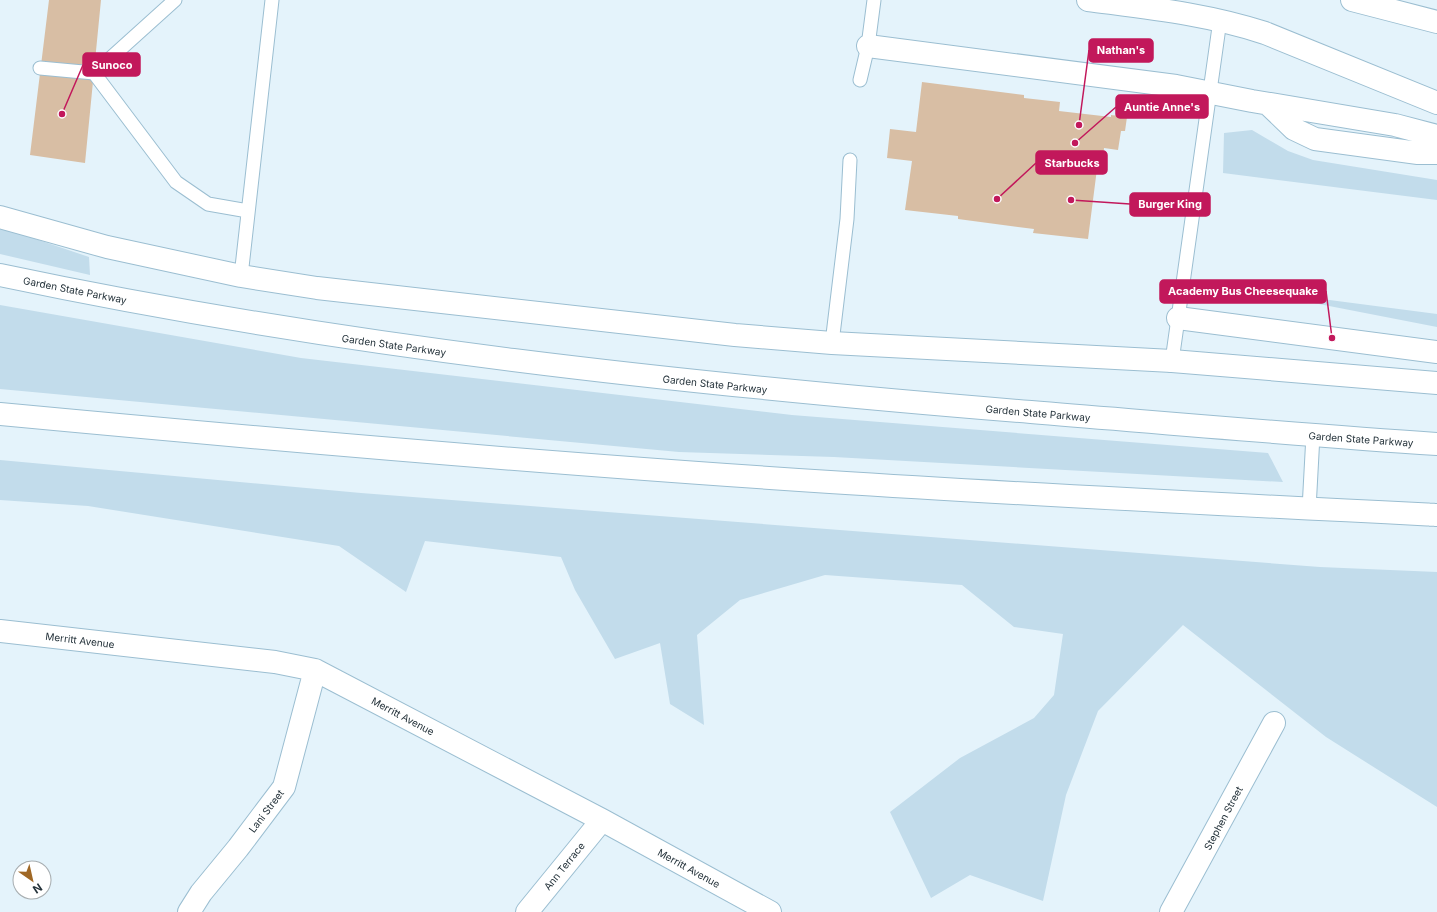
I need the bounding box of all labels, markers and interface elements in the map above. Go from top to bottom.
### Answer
callout: Nathan's [1089,39,1153,62]
text: Nathan's [1097,43,1145,57]
callout: Sunoco [83,53,140,76]
text: Sunoco [92,58,133,72]
callout: Auntie Anne's [1116,95,1208,118]
text: Auntie Anne's [1124,100,1200,114]
callout: Starbucks [1036,151,1107,174]
text: Starbucks [1044,156,1100,170]
callout: Burger King [1130,193,1210,216]
text: Burger King [1138,197,1202,211]
street label: Garden State Parkway [22,274,128,306]
callout: Academy Bus Cheesequake [1160,280,1326,303]
text: Academy Bus Cheesequake [1168,284,1318,298]
street label: Garden State Parkway [341,332,447,358]
street label: Garden State Parkway [662,373,768,396]
street label: Garden State Parkway [985,402,1091,424]
street label: Garden State Parkway [1308,429,1414,449]
street label: Merritt Avenue [45,630,115,650]
street label: Merritt Avenue [370,694,437,738]
street label: Stephen Street [1201,784,1245,852]
street label: Lani Street [246,787,286,835]
street label: Ann Terrace [541,840,587,892]
street label: Merritt Avenue [656,846,722,890]
north arrow [12,860,52,900]
text: N [30,880,45,896]

